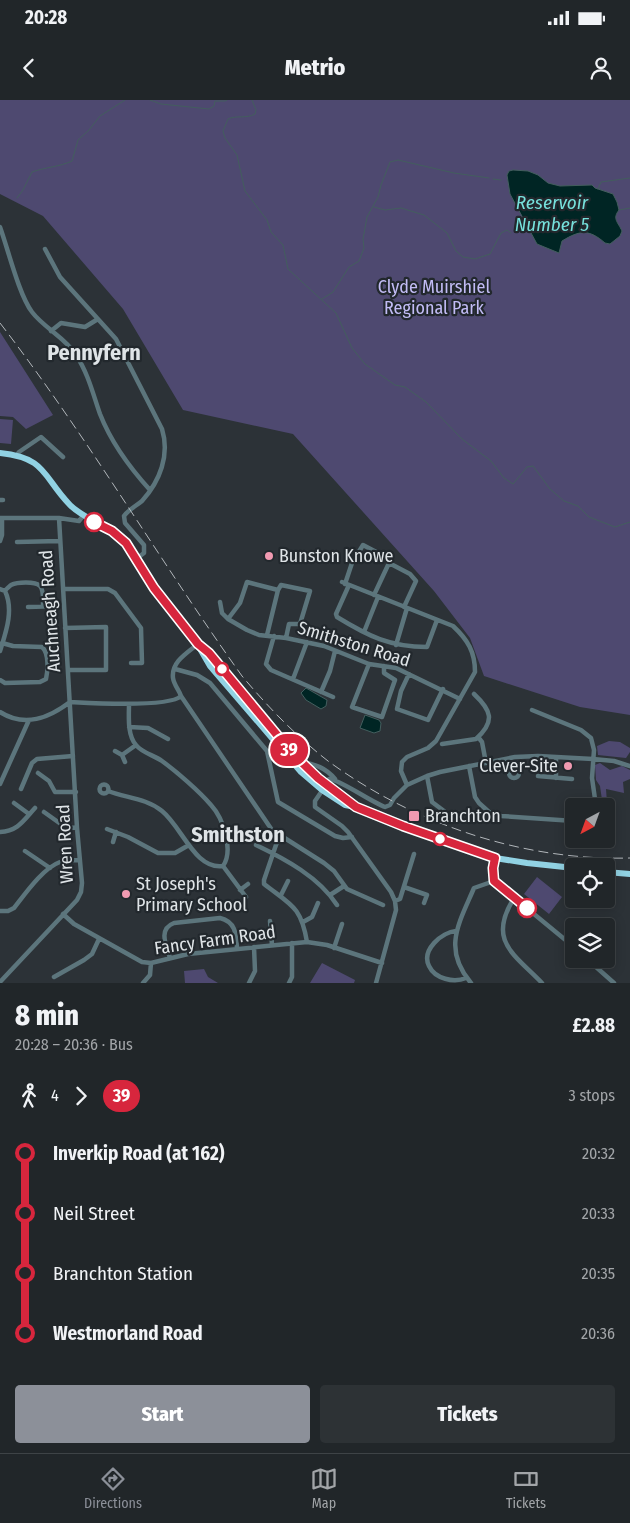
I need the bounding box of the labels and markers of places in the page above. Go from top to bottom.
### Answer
unlabelled marker [84,512,104,532]
place label: Bunston Knowe [279,545,393,567]
marker: Bunston Knowe [263,550,275,562]
unlabelled marker [215,662,229,676]
place label: Clever-Site [479,755,558,777]
marker: Clever-Site [562,760,574,772]
place label: Branchton [425,805,501,827]
marker: Branchton [407,809,421,823]
unlabelled marker [433,832,447,846]
place label: St Joseph's Primary School [136,873,247,916]
marker: St Joseph's Primary School [120,888,132,900]
unlabelled marker [517,898,537,918]

